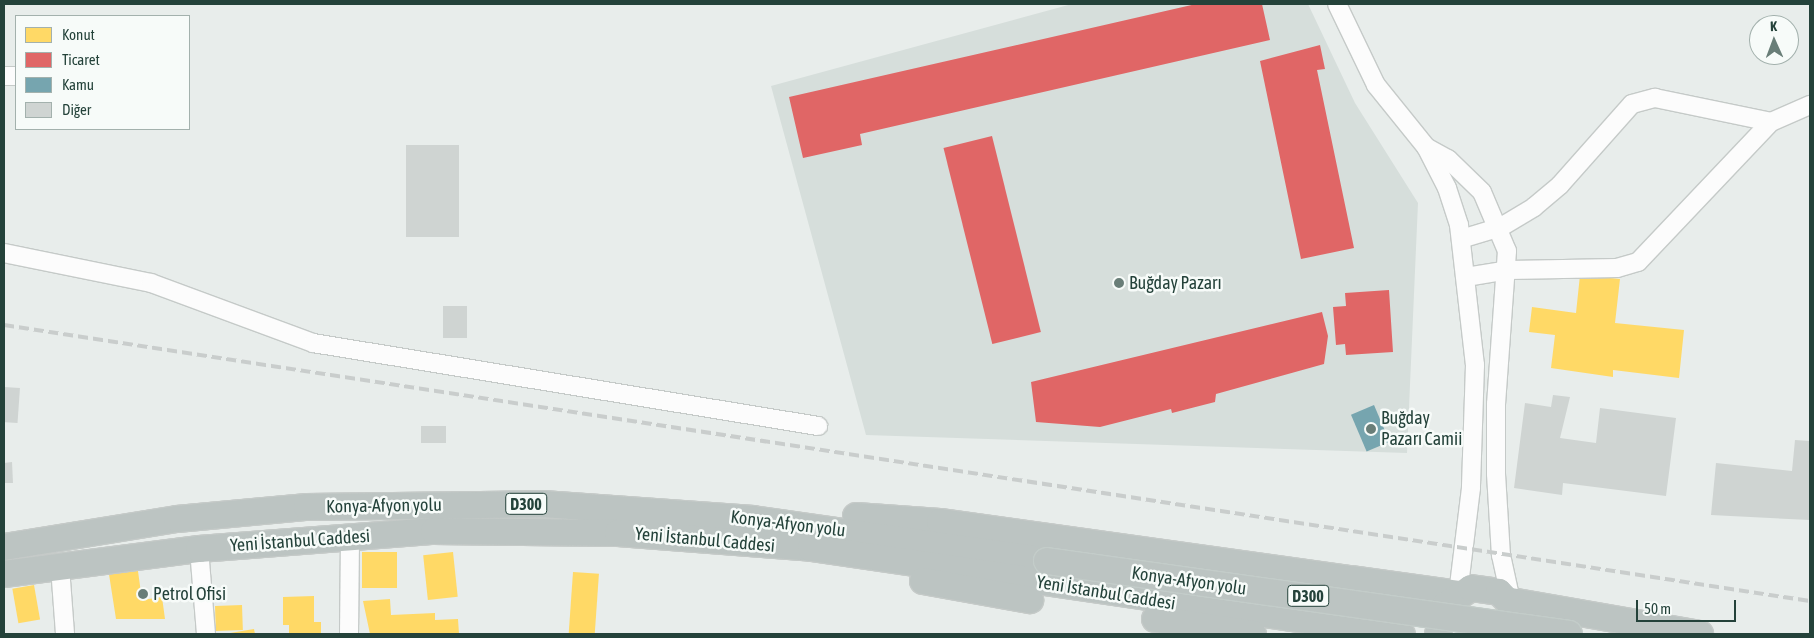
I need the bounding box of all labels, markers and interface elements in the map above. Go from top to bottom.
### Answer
legend [15,15,190,130]
north arrow [1749,15,1799,65]
text: K [1770,18,1777,34]
text: Konut [62,26,95,43]
text: Ticaret [62,51,100,68]
text: Kamu [62,76,94,93]
text: Diğer [62,101,91,118]
place label: Buğday Pazarı [1129,272,1222,294]
marker: Buğday Pazarı [1113,277,1125,289]
place label: Buğday Pazarı Camii [1381,408,1462,450]
marker: Buğday Pazarı Camii [1365,423,1377,435]
road number: D300 [505,490,547,518]
street label: Konya-Afyon yolu [326,494,442,518]
street label: Konya-Afyon yolu [729,506,847,542]
street label: Yeni İstanbul Caddesi [634,523,776,557]
street label: Yeni İstanbul Caddesi [229,525,371,557]
street label: Konya-Afyon yolu [1130,562,1248,600]
street label: Yeni İstanbul Caddesi [1035,571,1177,615]
road number: D300 [1287,582,1329,610]
place label: Petrol Ofisi [153,583,226,605]
marker: Petrol Ofisi [137,588,149,600]
scale bar [1639,590,1739,622]
text: 50 m [1644,600,1671,617]

